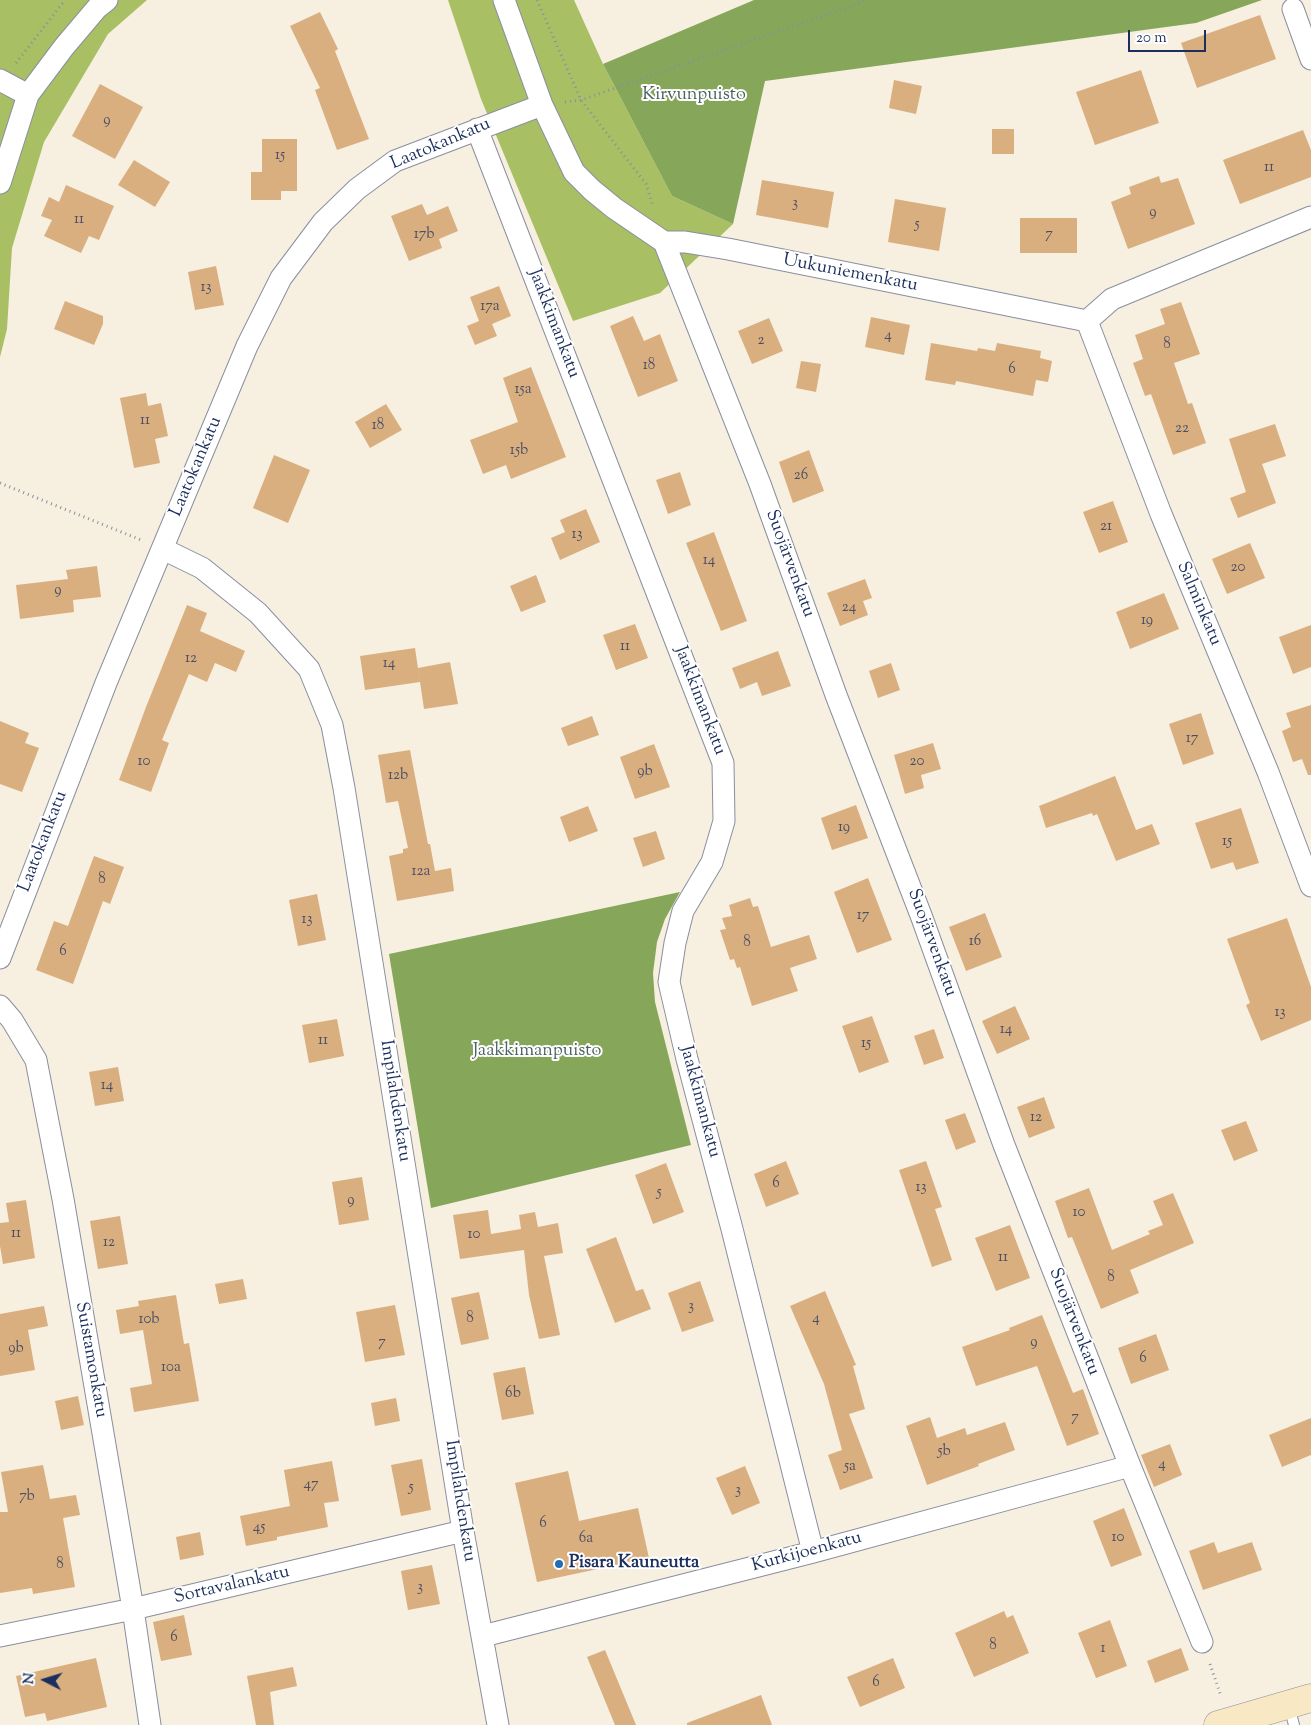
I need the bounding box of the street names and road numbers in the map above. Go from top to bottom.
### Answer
street label: Laatokankatu [388,114,494,176]
street label: Uukuniemenkatu [781,250,919,298]
street label: Jaakkimankatu [522,267,584,381]
street label: Laatokankatu [166,414,228,520]
street label: Suojärvenkatu [760,507,818,621]
street label: Salminkatu [1171,559,1225,649]
street label: Jaakkimankatu [668,644,730,758]
street label: Laatokankatu [15,788,73,896]
street label: Suojärvenkatu [902,886,960,1000]
street label: Impilahdenkatu [374,1039,414,1163]
street label: Jaakkimankatu [674,1044,724,1160]
street label: Suojärvenkatu [1043,1265,1103,1379]
street label: Suistamonkatu [69,1300,111,1420]
street label: Impilahdenkatu [439,1439,479,1563]
street label: Kurkijoenkatu [750,1528,864,1578]
street label: Sortavalankatu [172,1562,292,1610]

